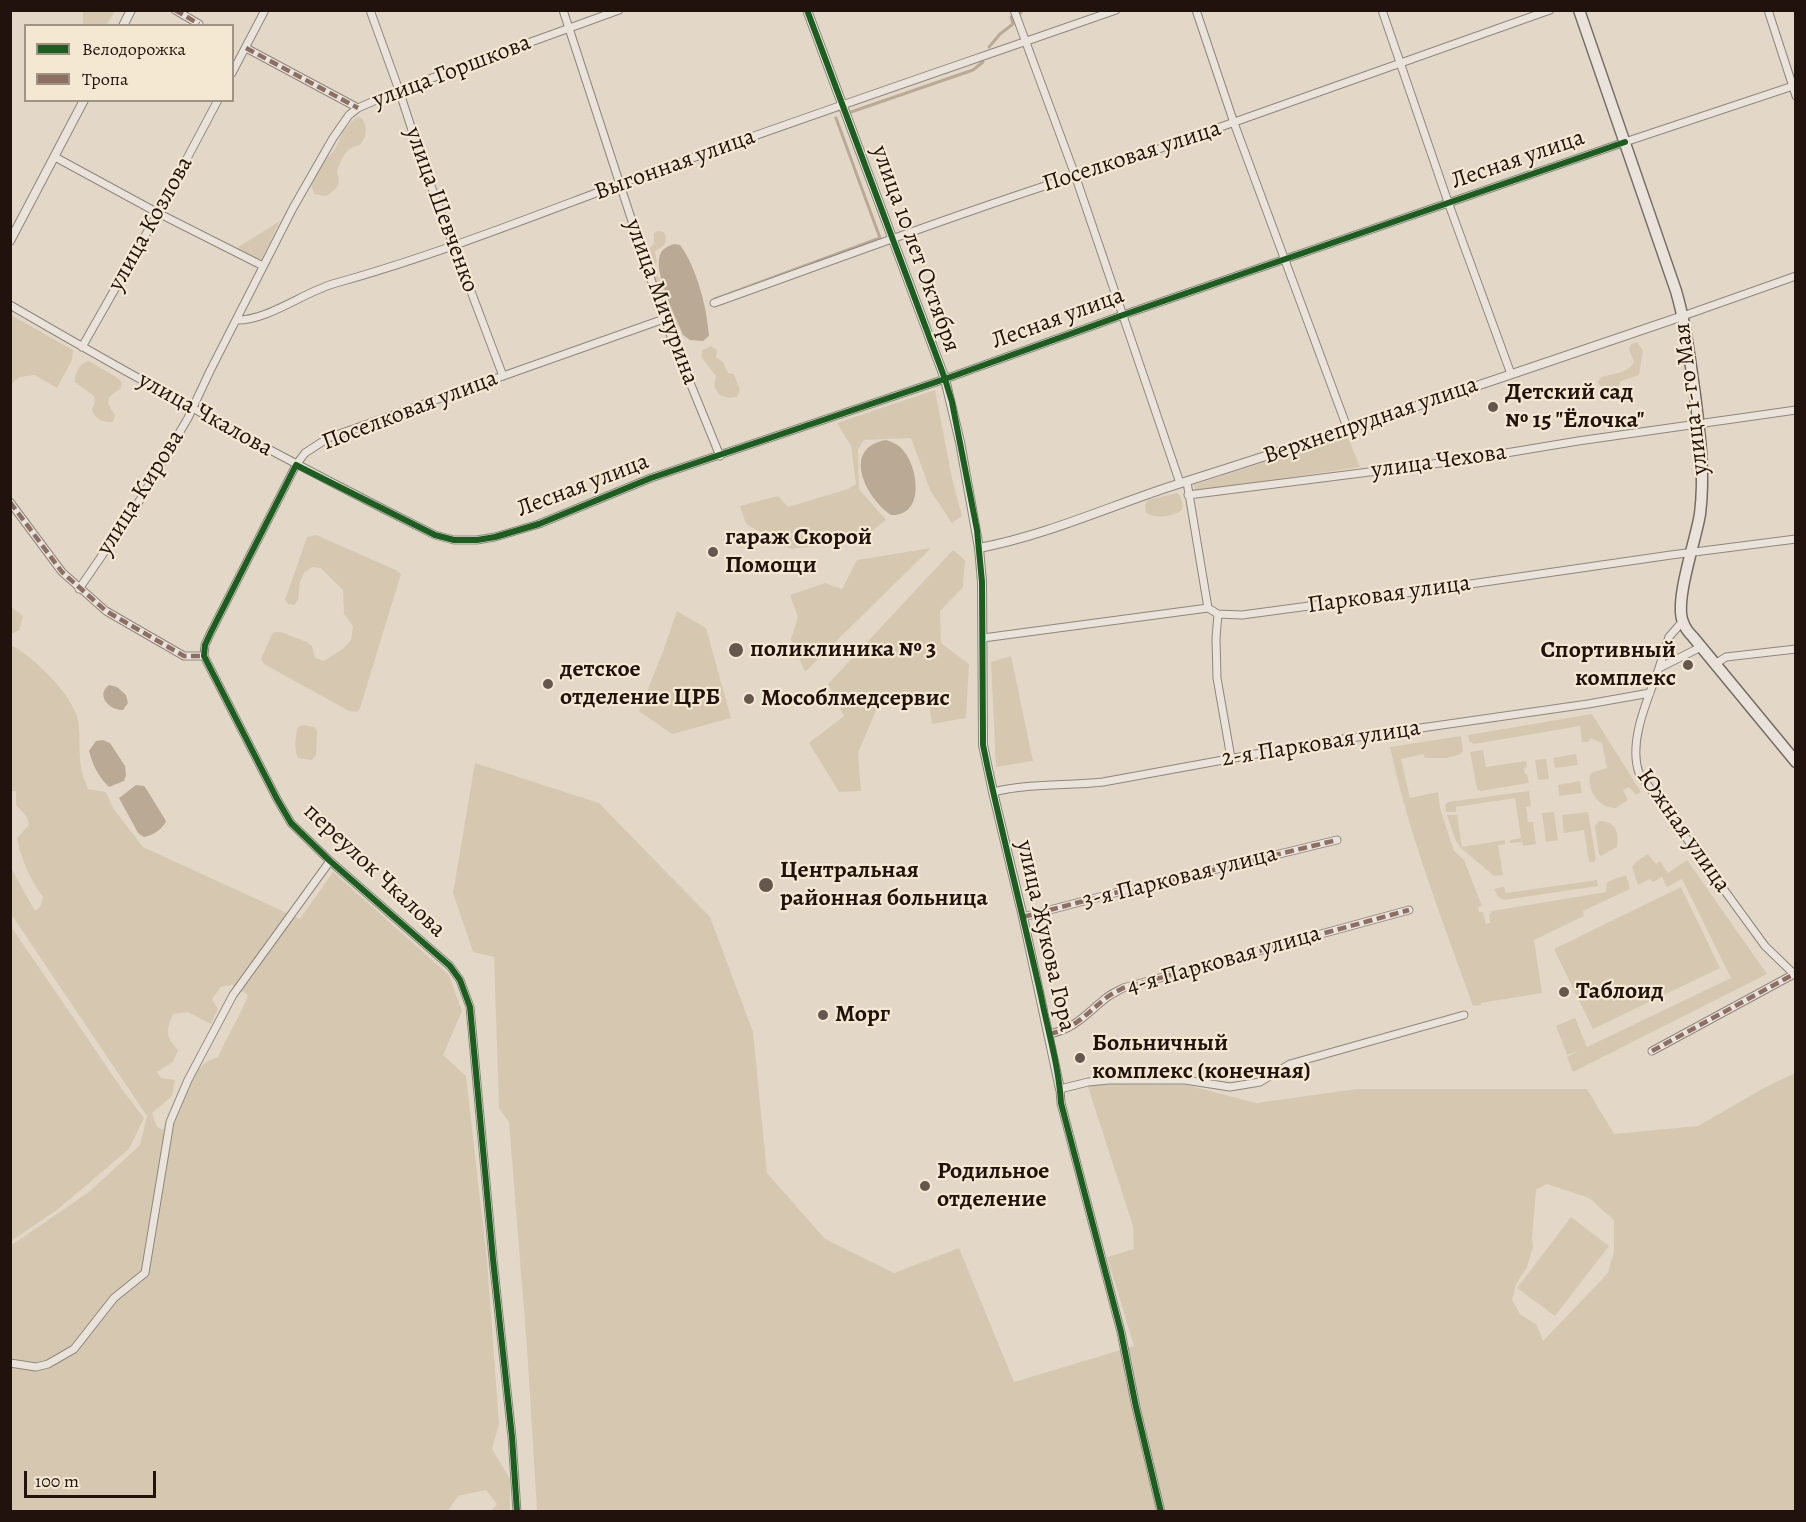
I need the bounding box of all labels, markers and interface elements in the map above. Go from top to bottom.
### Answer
legend [24,24,234,102]
street label: улица Горшкова [369,29,535,115]
text: Велодорожка [82,37,186,61]
text: Тропа [82,67,128,91]
street label: Поселковая улица [1039,115,1225,199]
street label: улица Шевченко [398,123,484,297]
street label: Выгонная улица [591,123,759,207]
street label: Лесная улица [1448,124,1588,196]
street label: улица 10 лет Октября [864,142,966,356]
street label: улица Козлова [102,152,200,296]
street label: улица Мичурина [618,215,704,389]
street label: Лесная улица [988,282,1128,356]
street label: улица 1-го Мая [1668,321,1716,477]
street label: Поселковая улица [318,364,502,458]
street label: улица Чкалова [133,366,277,464]
street label: Верхнепрудная улица [1260,371,1482,471]
place label: Детский сад № 15 "Ёлочка" [1505,379,1644,435]
marker: Детский сад № 15 "Ёлочка" [1486,400,1500,414]
street label: улица Кирова [91,425,191,561]
street label: улица Чехова [1370,438,1508,486]
street label: Лесная улица [513,448,653,524]
place label: гараж Скорой Помощи [725,524,872,580]
marker: гараж Скорой Помощи [706,545,720,559]
street label: Парковая улица [1306,569,1472,621]
place label: поликлиника № 3 [750,636,936,664]
place label: Спортивный комплекс [1540,637,1676,693]
marker: поликлиника № 3 [727,641,745,659]
place label: детское отделение ЦРБ [560,656,720,712]
marker: Спортивный комплекс [1681,658,1695,672]
marker: детское отделение ЦРБ [541,677,555,691]
place label: Мособлмедсервис [761,685,950,713]
marker: Мособлмедсервис [742,692,756,706]
street label: 2-я Парковая улица [1220,714,1422,774]
street label: Южная улица [1630,763,1736,899]
street label: переулок Чкалова [297,798,451,944]
street label: улица Жукова Гора [1009,838,1081,1034]
street label: 3-я Парковая улица [1080,840,1280,916]
place label: Центральная районная больница [780,857,988,913]
marker: Центральная районная больница [757,876,775,894]
street label: 4-я Парковая улица [1124,920,1324,1002]
place label: Таблоид [1576,978,1664,1006]
marker: Таблоид [1557,985,1571,999]
place label: Морг [835,1001,890,1029]
marker: Морг [816,1008,830,1022]
place label: Больничный комплекс (конечная) [1092,1030,1311,1086]
marker: Больничный комплекс (конечная) [1073,1051,1087,1065]
place label: Родильное отделение [937,1158,1049,1214]
marker: Родильное отделение [918,1179,932,1193]
scale bar [27,1459,159,1497]
text: 100 m [35,1469,79,1493]

